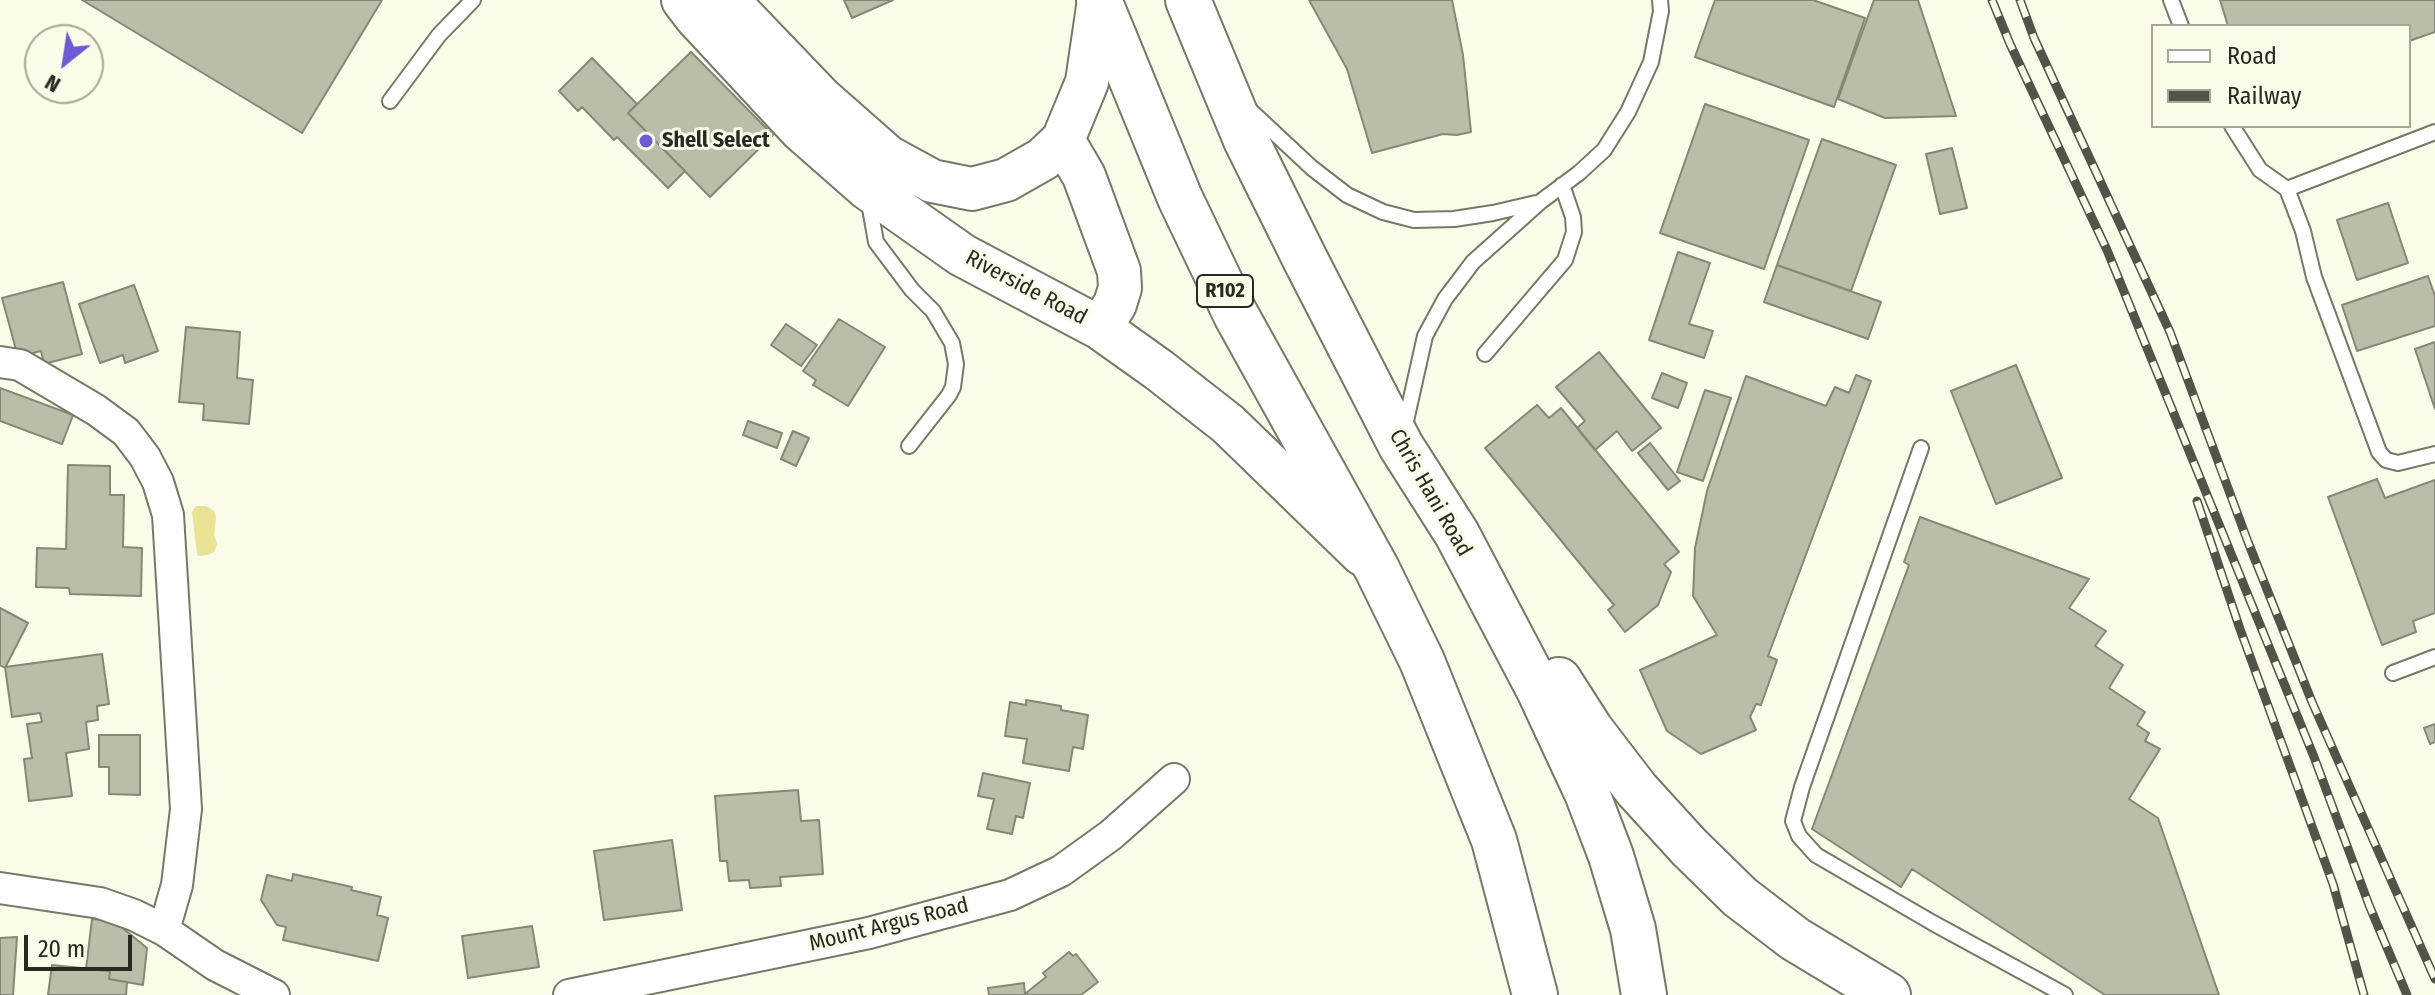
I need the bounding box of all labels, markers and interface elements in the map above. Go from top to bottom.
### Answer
north arrow [24,24,104,104]
legend [2151,24,2411,128]
text: Road [2227,42,2277,70]
text: N [40,68,65,98]
text: Railway [2227,82,2302,110]
place label: Shell Select [662,128,770,154]
marker: Shell Select [637,132,655,150]
street label: Riverside Road [961,245,1091,331]
road number: R102 [1197,275,1253,307]
street label: Chris Hani Road [1383,425,1477,561]
street label: Mount Argus Road [807,892,971,958]
scale bar [28,919,136,969]
text: 20 m [38,935,85,963]

